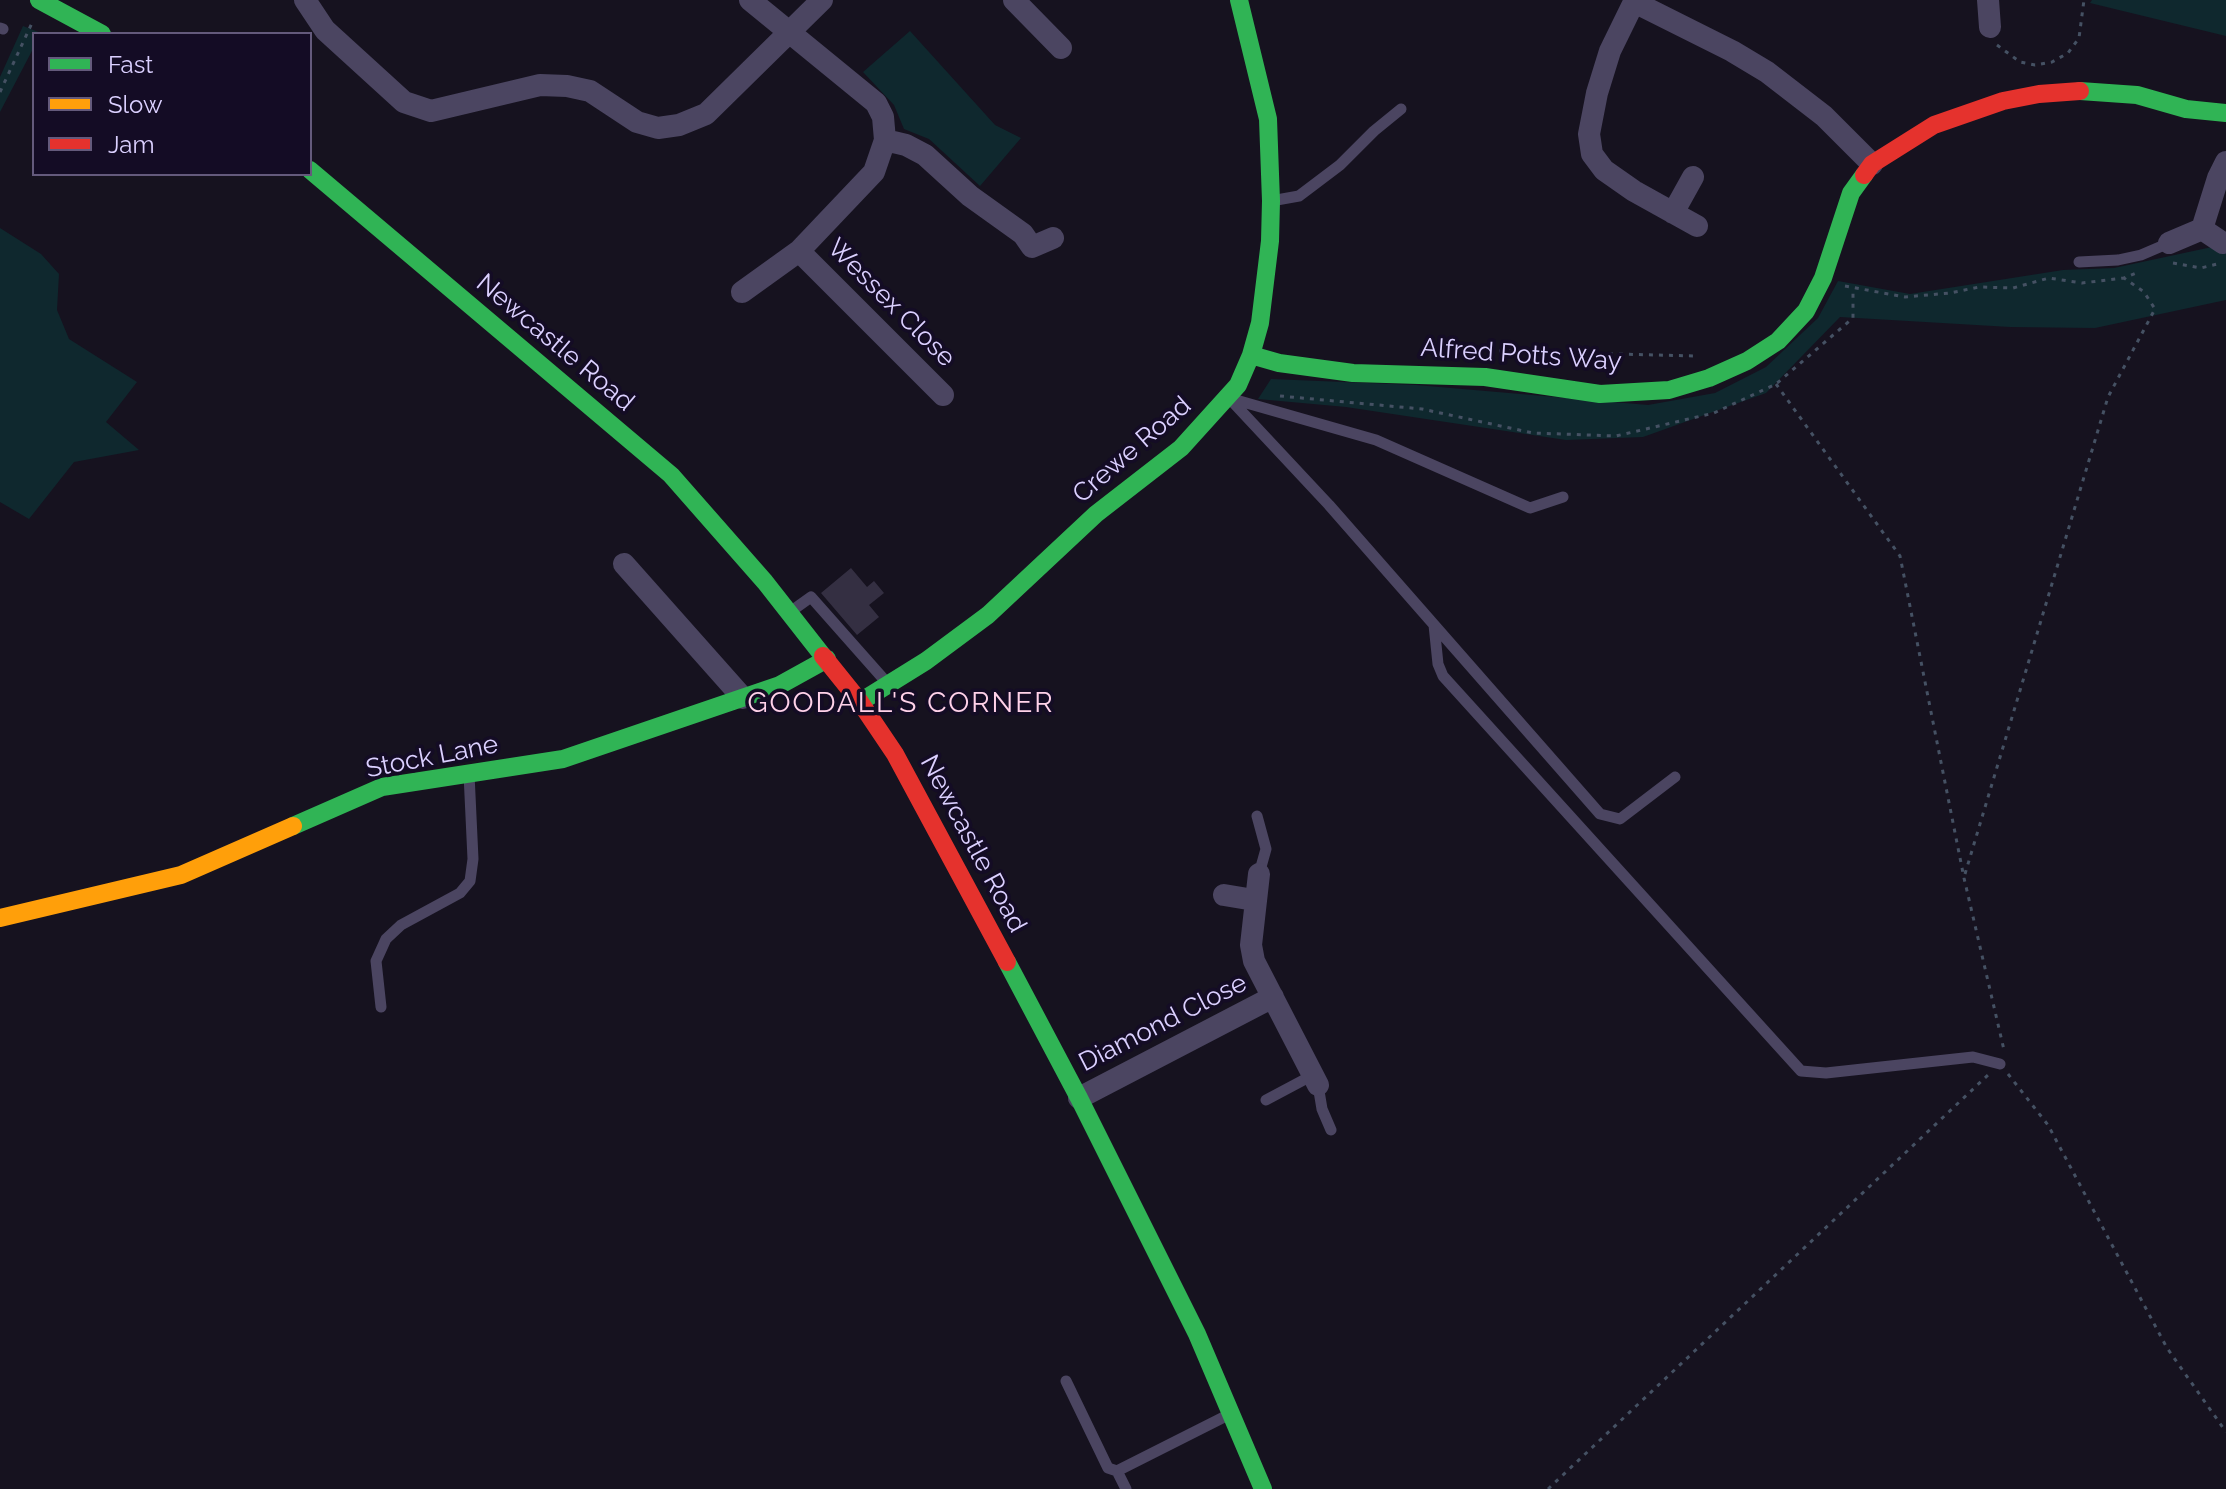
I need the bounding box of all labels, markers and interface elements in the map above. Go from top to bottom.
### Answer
legend [32,32,312,176]
text: Fast [108,50,153,79]
text: Slow [108,90,162,119]
text: Jam [108,130,154,159]
street label: Wessex Close [820,232,962,374]
street label: Newcastle Road [470,268,640,418]
street label: Alfred Potts Way [1419,332,1623,378]
street label: Crewe Road [1067,390,1197,510]
district label: GOODALL'S CORNER [747,687,1055,721]
street label: Stock Lane [363,729,501,785]
street label: Newcastle Road [913,750,1033,938]
street label: Diamond Close [1074,967,1252,1079]

